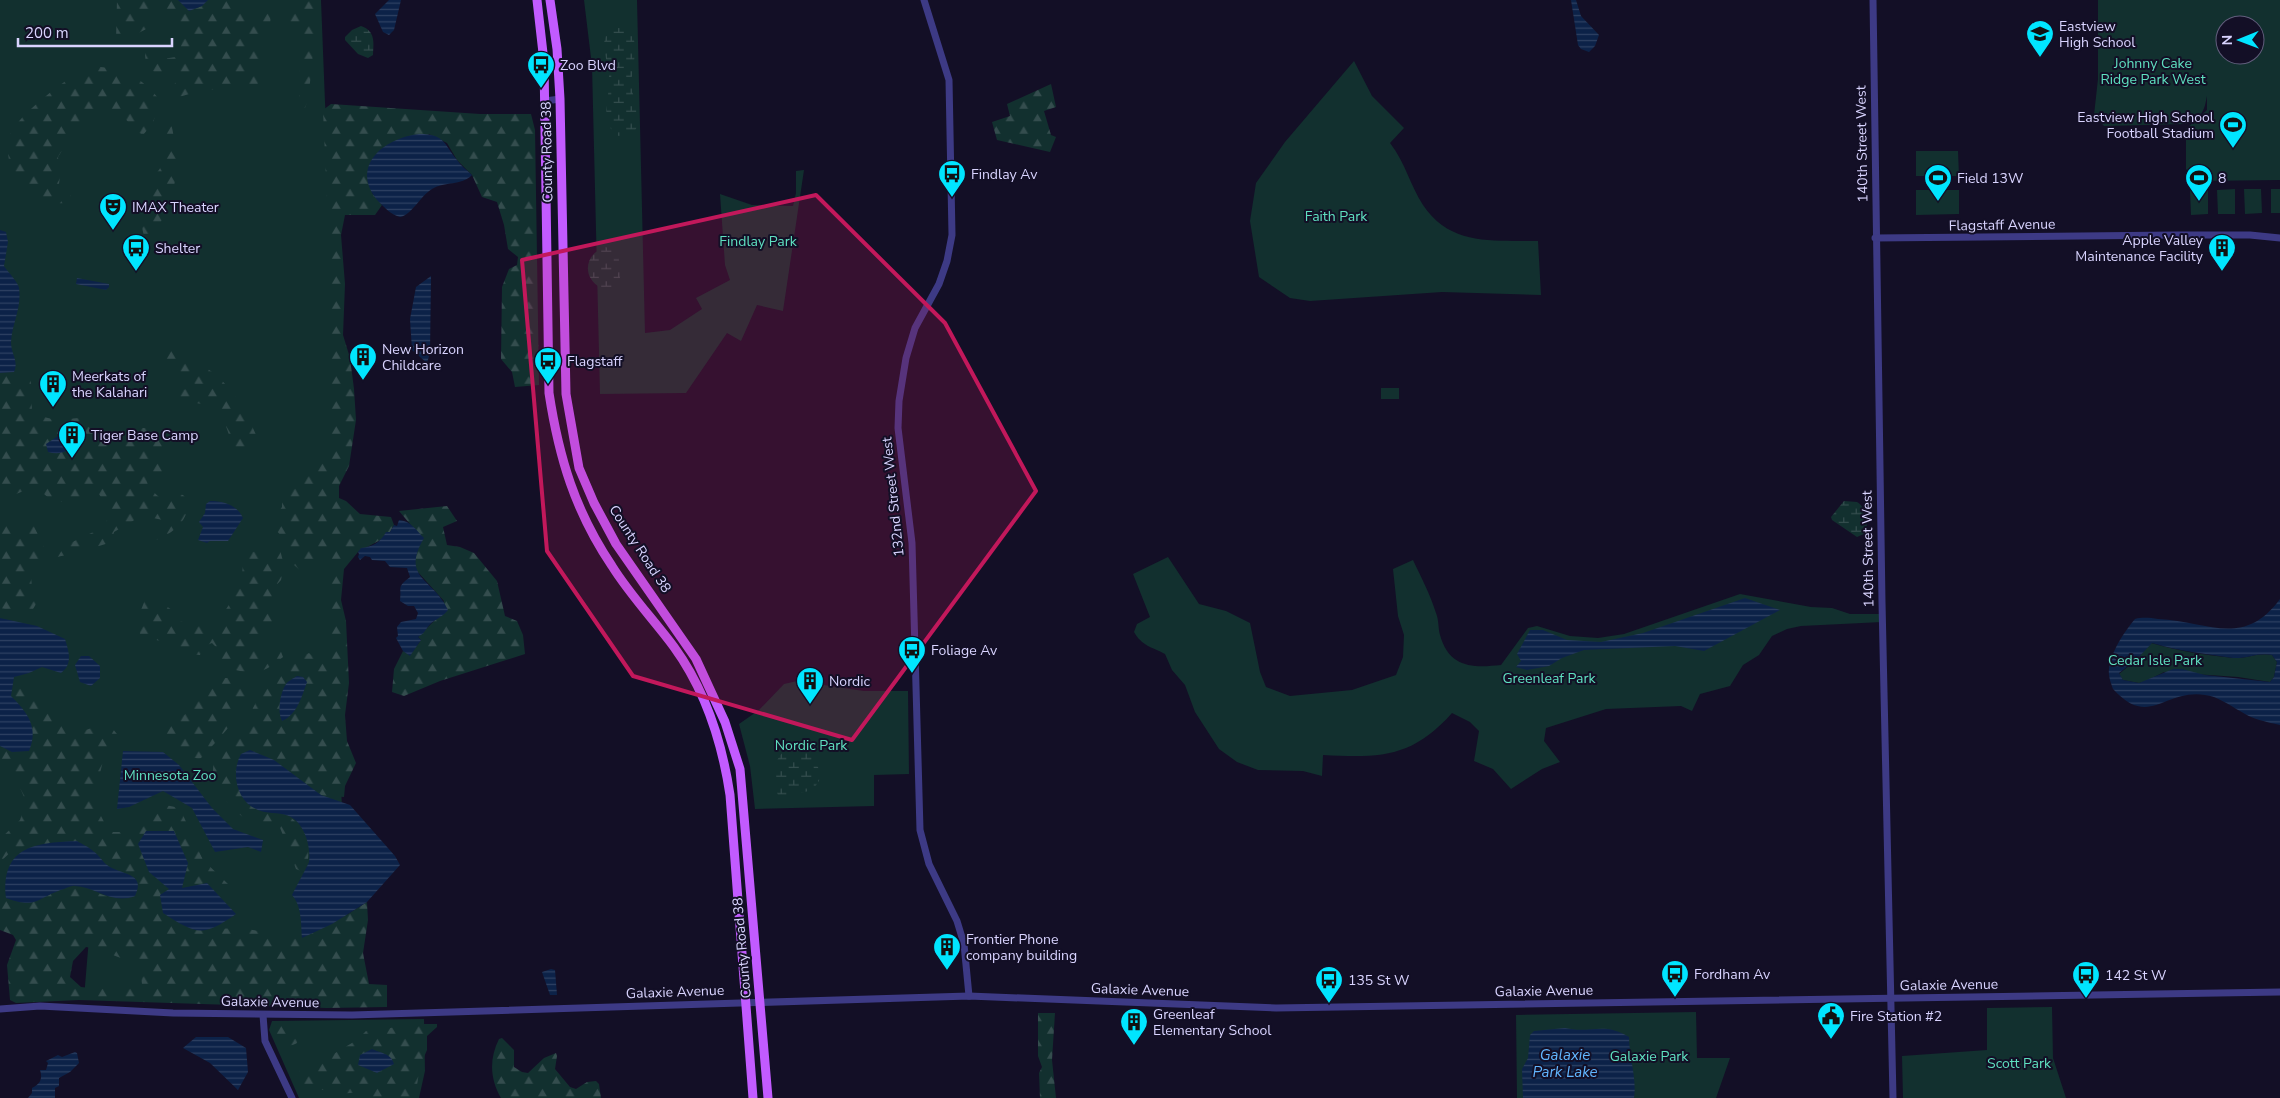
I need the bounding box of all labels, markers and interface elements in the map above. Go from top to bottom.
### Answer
scale bar [18,15,171,47]
north arrow [2215,15,2265,65]
place label: Eastview High School [2059,17,2136,52]
school or university icon: Eastview High School [2025,19,2055,58]
text: 200 m [25,23,69,43]
text: N [2218,35,2237,46]
bus stop icon: Zoo Blvd [526,50,556,89]
park label: Johnny Cake Ridge Park West [2100,54,2206,89]
place label: Zoo Blvd [560,56,616,75]
street label: 140th Street West [1851,85,1873,203]
street label: County Road 38 [537,101,557,203]
place label: Eastview High School Football Stadium [2077,108,2215,143]
sports icon: Eastview High School Football Stadium [2218,110,2248,149]
bus stop icon: Findlay Av [937,159,967,198]
sports icon: Field 13W [1923,163,1953,202]
sports icon: 8 [2184,163,2214,202]
place label: Findlay Av [971,165,1038,184]
place label: Field 13W [1957,169,2024,188]
place label: 8 [2218,169,2226,188]
theatre icon: IMAX Theater [98,192,128,231]
place label: IMAX Theater [132,198,219,217]
park label: Faith Park [1305,207,1368,226]
street label: Flagstaff Avenue [1948,215,2056,235]
place label: Apple Valley Maintenance Facility [2075,231,2204,266]
park label: Findlay Park [719,232,798,251]
bus stop icon: Shelter [121,233,151,272]
building icon: Apple Valley Maintenance Facility [2207,233,2237,272]
place label: Shelter [155,239,200,258]
place label: New Horizon Childcare [382,340,464,375]
building icon: New Horizon Childcare [348,342,378,381]
bus stop icon: Flagstaff [533,346,563,385]
place label: Flagstaff [567,352,623,371]
place label: Meerkats of the Kalahari [72,367,147,402]
building icon: Meerkats of the Kalahari [38,369,68,408]
building icon: Tiger Base Camp [57,420,87,459]
place label: Tiger Base Camp [91,426,198,445]
street label: 132nd Street West [877,436,909,558]
street label: 140th Street West [1857,490,1879,608]
street label: County Road 38 [604,501,676,597]
bus stop icon: Foliage Av [897,635,927,674]
place label: Foliage Av [931,641,998,660]
park label: Cedar Isle Park [2108,651,2203,670]
building icon: Nordic [795,666,825,705]
park label: Greenleaf Park [1502,669,1597,688]
place label: Nordic [829,672,870,691]
park label: Nordic Park [775,736,848,755]
park label: Minnesota Zoo [124,766,216,785]
street label: County Road 38 [728,897,756,999]
place label: Frontier Phone company building [966,930,1077,965]
building icon: Frontier Phone company building [932,932,962,971]
bus stop icon: Fordham Av [1660,959,1690,998]
bus stop icon: 142 St W [2071,960,2101,999]
bus stop icon: 135 St W [1314,965,1344,1004]
place label: Fordham Av [1694,965,1771,984]
place label: 142 St W [2105,966,2167,985]
place label: 135 St W [1348,971,1410,990]
street label: Galaxie Avenue [1900,975,1998,995]
street label: Galaxie Avenue [1090,979,1190,1001]
street label: Galaxie Avenue [625,981,725,1003]
street label: Galaxie Avenue [1495,981,1593,1001]
street label: Galaxie Avenue [221,992,319,1012]
public building icon: Fire Station #2 [1816,1001,1846,1040]
place label: Greenleaf Elementary School [1153,1005,1272,1040]
building icon: Greenleaf Elementary School [1119,1007,1149,1046]
place label: Fire Station #2 [1850,1007,1942,1026]
water label: Galaxie Park Lake [1532,1045,1598,1082]
park label: Galaxie Park [1610,1047,1689,1066]
park label: Scott Park [1987,1054,2052,1073]

